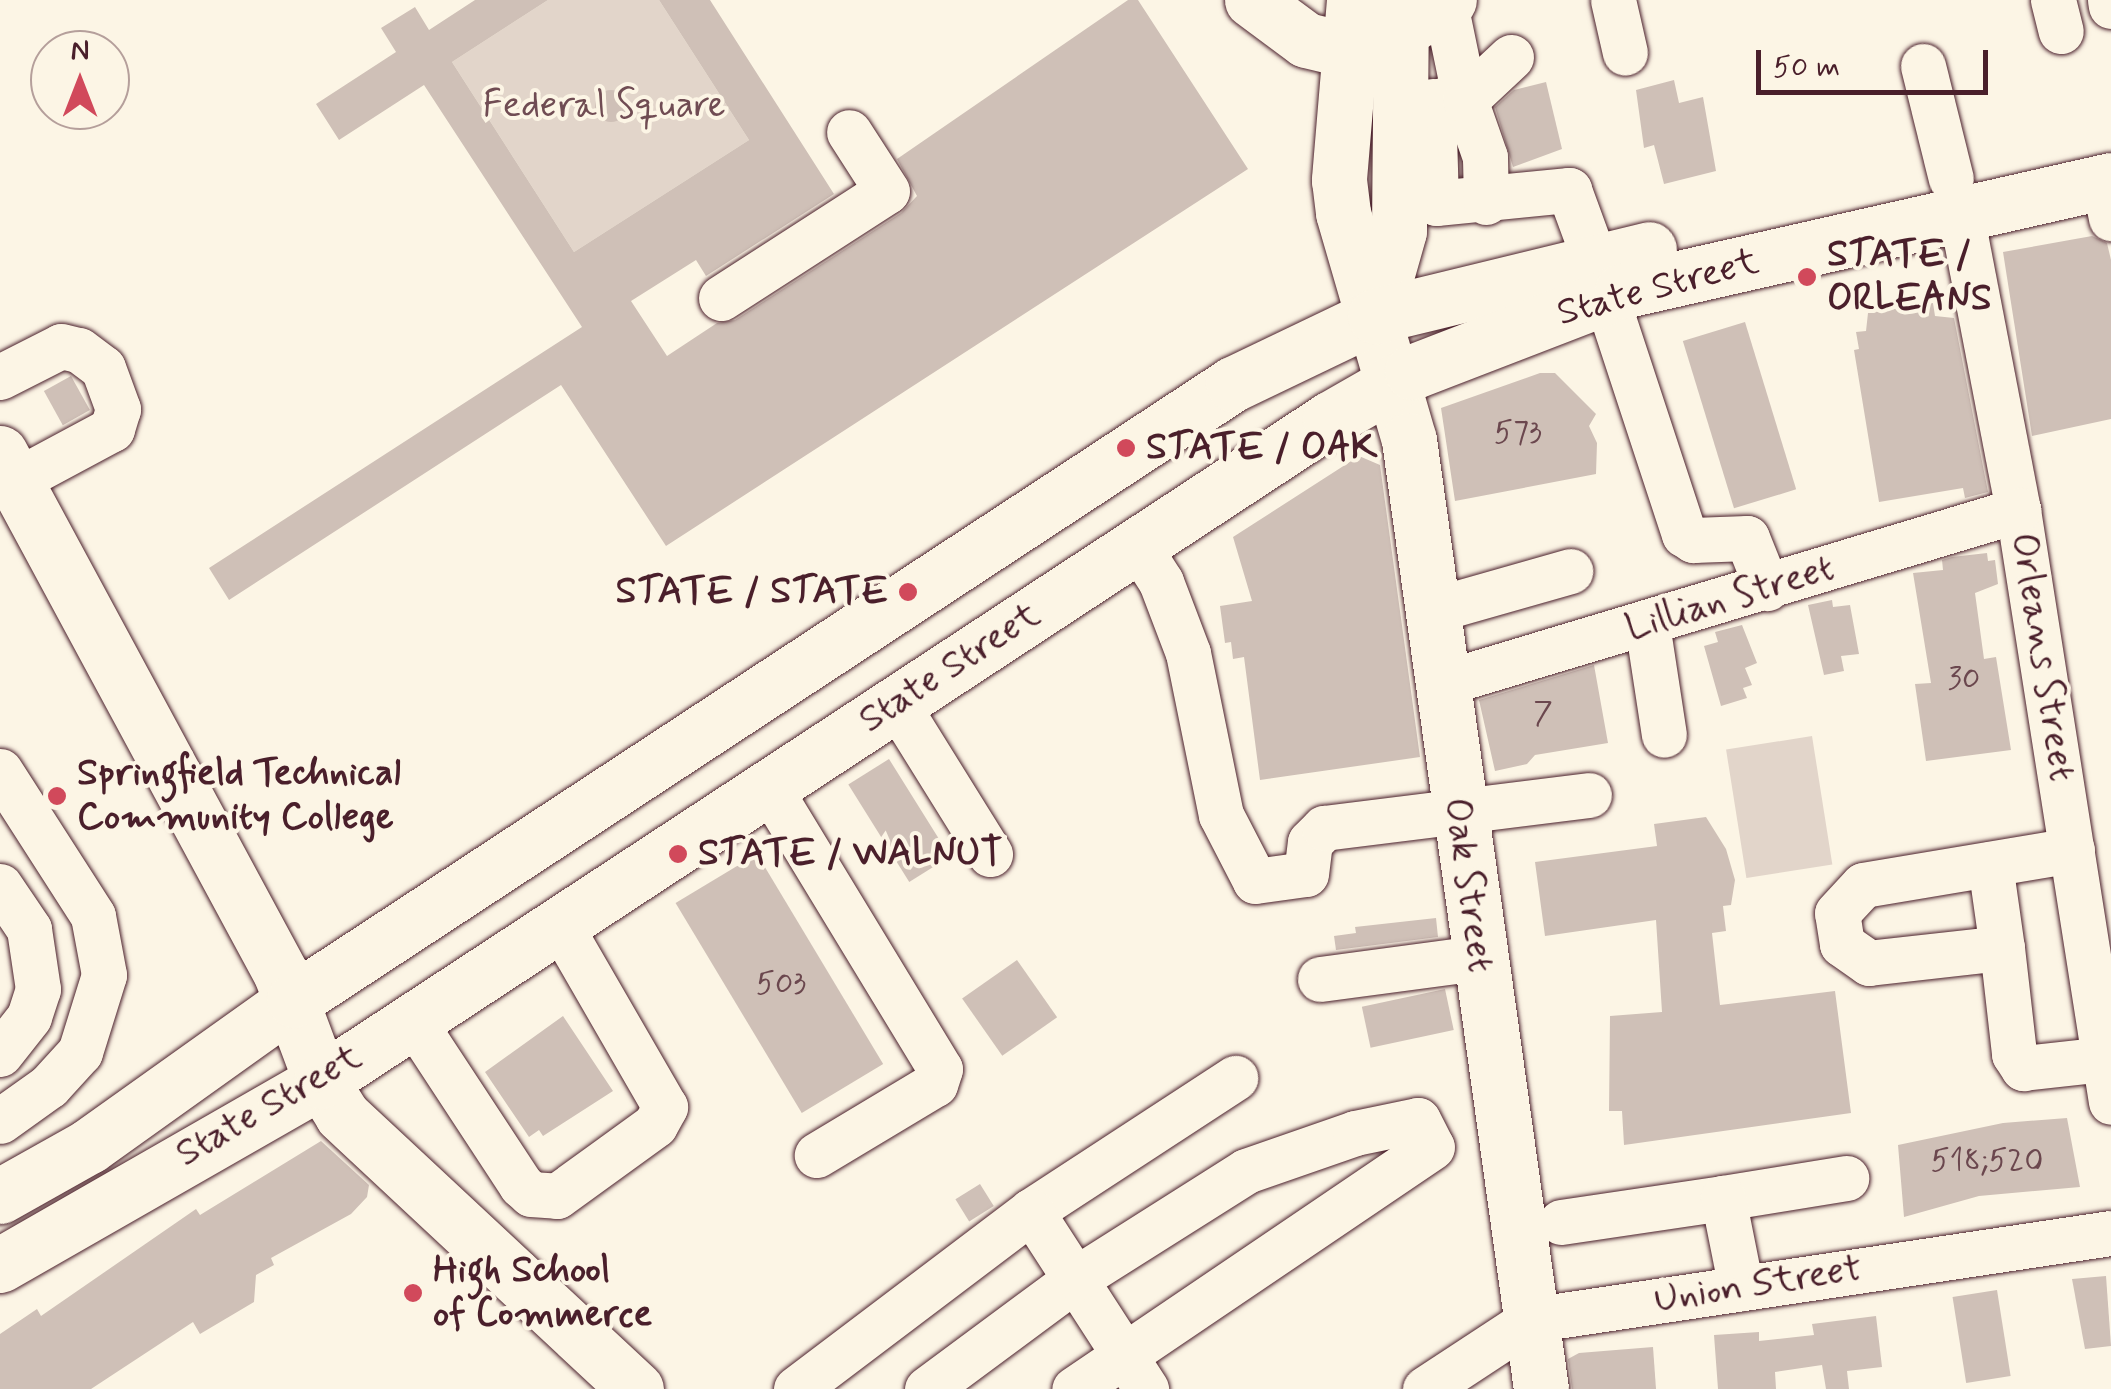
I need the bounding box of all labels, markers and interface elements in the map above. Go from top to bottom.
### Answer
north arrow [30,30,130,130]
scale bar [1761,30,1994,92]
text: N [71,33,89,70]
text: 50 m [1773,48,1840,87]
park label: Federal Square [481,83,727,129]
place label: STATE / ORLEANS [1827,232,1992,322]
street label: State Street [1552,239,1764,337]
marker: STATE / ORLEANS [1796,266,1818,288]
house number: 573 [1494,414,1542,452]
place label: STATE / OAK [1146,425,1377,471]
marker: STATE / OAK [1115,437,1137,459]
street label: Orleans Street [1999,526,2085,788]
street label: Lillian Street [1618,545,1842,653]
place label: STATE / STATE [616,569,888,615]
marker: STATE / STATE [897,581,919,603]
street label: State Street [851,593,1049,743]
house number: 30 [1948,660,1980,698]
house number: 7 [1533,695,1553,733]
place label: Springfield Technical Community College [77,751,397,841]
marker: Springfield Technical Community College [46,785,68,807]
street label: Oak Street [1433,791,1503,979]
place label: STATE / WALNUT [698,831,1003,877]
marker: STATE / WALNUT [667,843,689,865]
house number: 503 [756,965,806,1003]
street label: State Street [168,1035,370,1177]
house number: 518;520 [1931,1142,2043,1180]
street label: Union Street [1652,1246,1864,1324]
place label: High School of Commerce [433,1248,664,1338]
marker: High School of Commerce [402,1282,424,1304]

